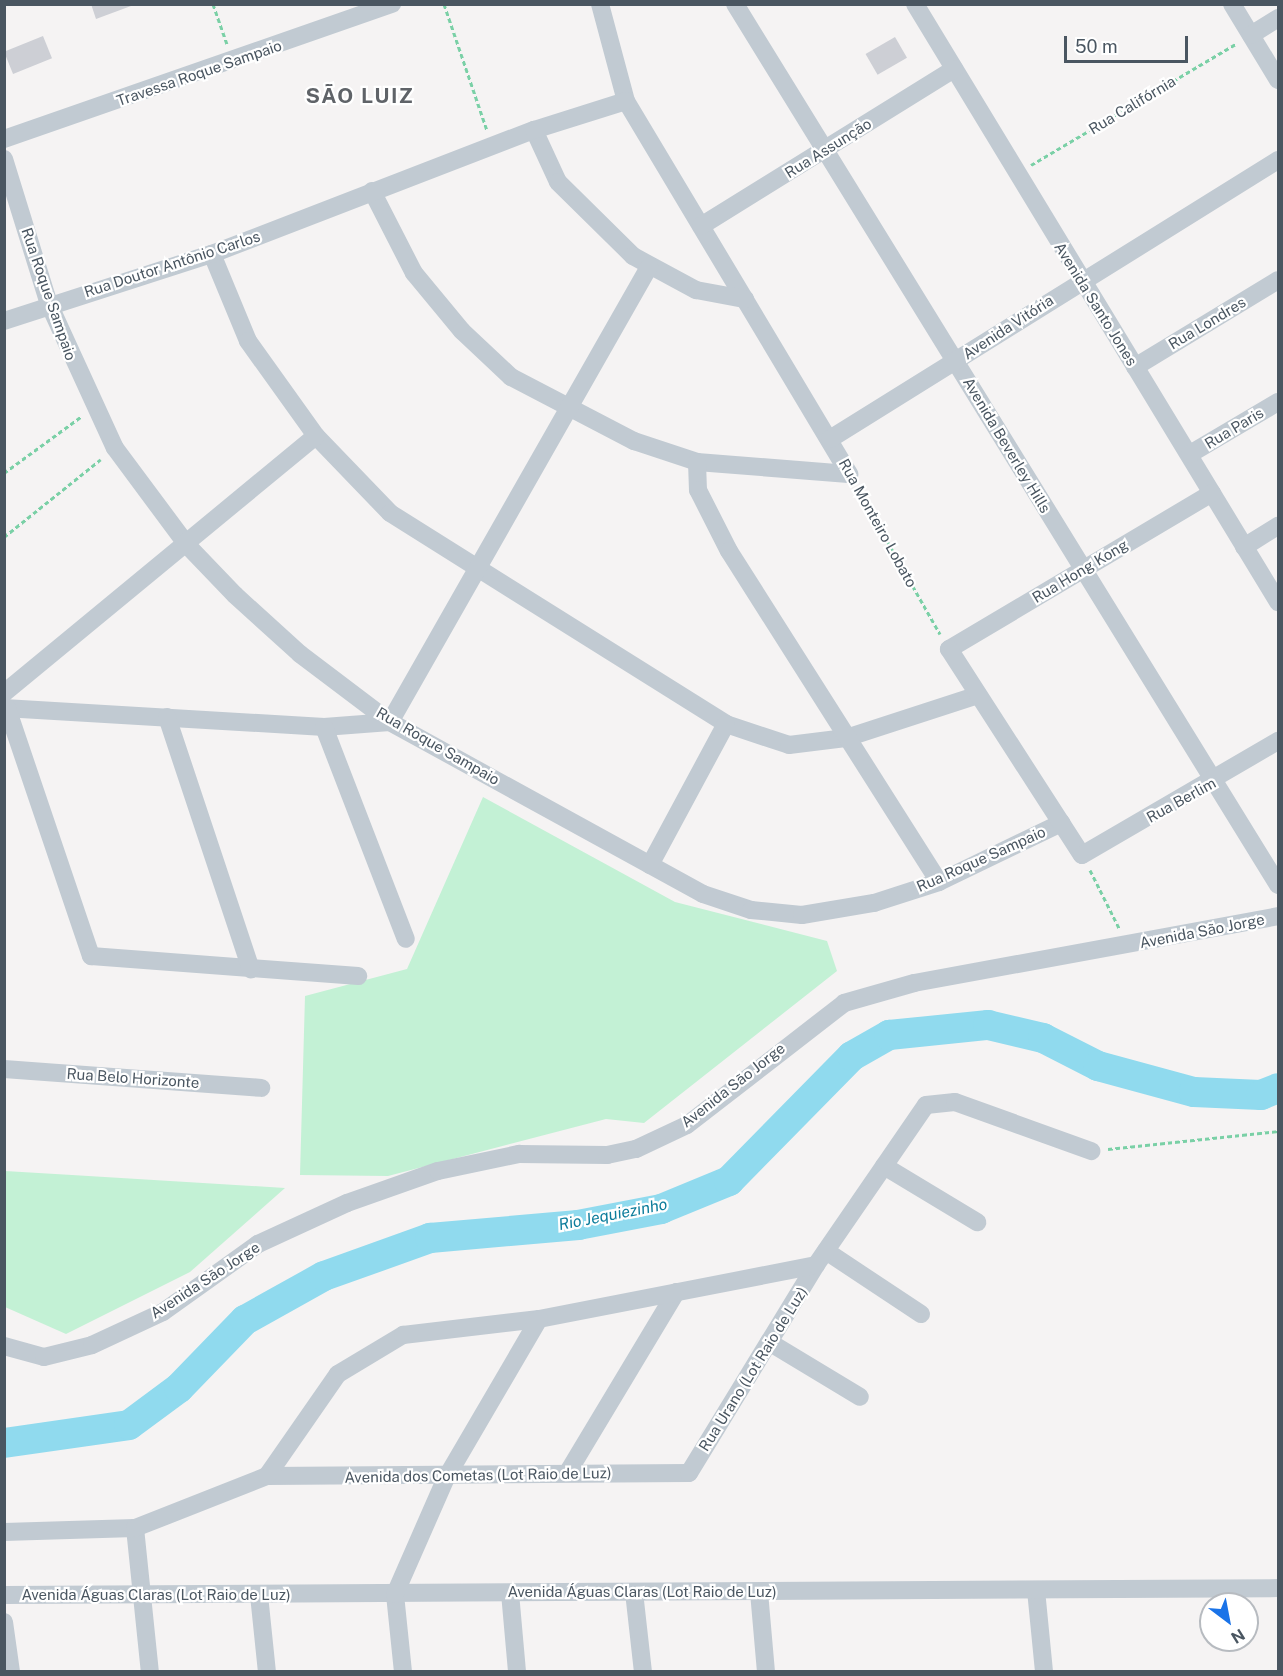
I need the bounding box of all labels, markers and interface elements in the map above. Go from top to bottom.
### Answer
scale bar [1067,24,1192,62]
street label: Travessa Roque Sampaio [114,36,284,110]
text: 50 m [1075,36,1118,57]
street label: Rua Califórnia [1085,72,1179,138]
district label: SÃO LUIZ [306,83,414,109]
street label: Rua Assunção [781,114,875,182]
street label: Rua Roque Sampaio [18,225,80,363]
street label: Rua Doutor Antônio Carlos [82,227,262,301]
street label: Avenida Santo Jones [1051,239,1141,369]
street label: Avenida Vitória [959,291,1057,363]
street label: Rua Londres [1165,293,1249,353]
street label: Avenida Beverley Hills [959,374,1055,516]
street label: Rua Paris [1201,403,1267,453]
street label: Rua Monteiro Lobato [835,456,921,590]
street label: Rua Hong Kong [1029,535,1131,607]
street label: Rua Roque Sampaio [373,703,503,789]
street label: Rua Berlim [1143,774,1219,826]
street label: Rua Roque Sampaio [914,822,1048,896]
street label: Avenida São Jorge [1138,910,1266,952]
street label: Avenida São Jorge [677,1039,789,1131]
street label: Rua Belo Horizonte [66,1064,200,1092]
water label: Rio Jequiezinho [557,1195,669,1235]
street label: Avenida São Jorge [147,1238,263,1322]
street label: Rua Urano (Lot Raio de Luz) [695,1283,811,1455]
street label: Avenida dos Cometas (Lot Raio de Luz) [344,1464,612,1486]
street label: Avenida Águas Claras (Lot Raio de Luz) [507,1583,777,1601]
street label: Avenida Águas Claras (Lot Raio de Luz) [21,1586,291,1604]
north arrow [1199,1592,1259,1652]
text: N [1227,1625,1248,1647]

